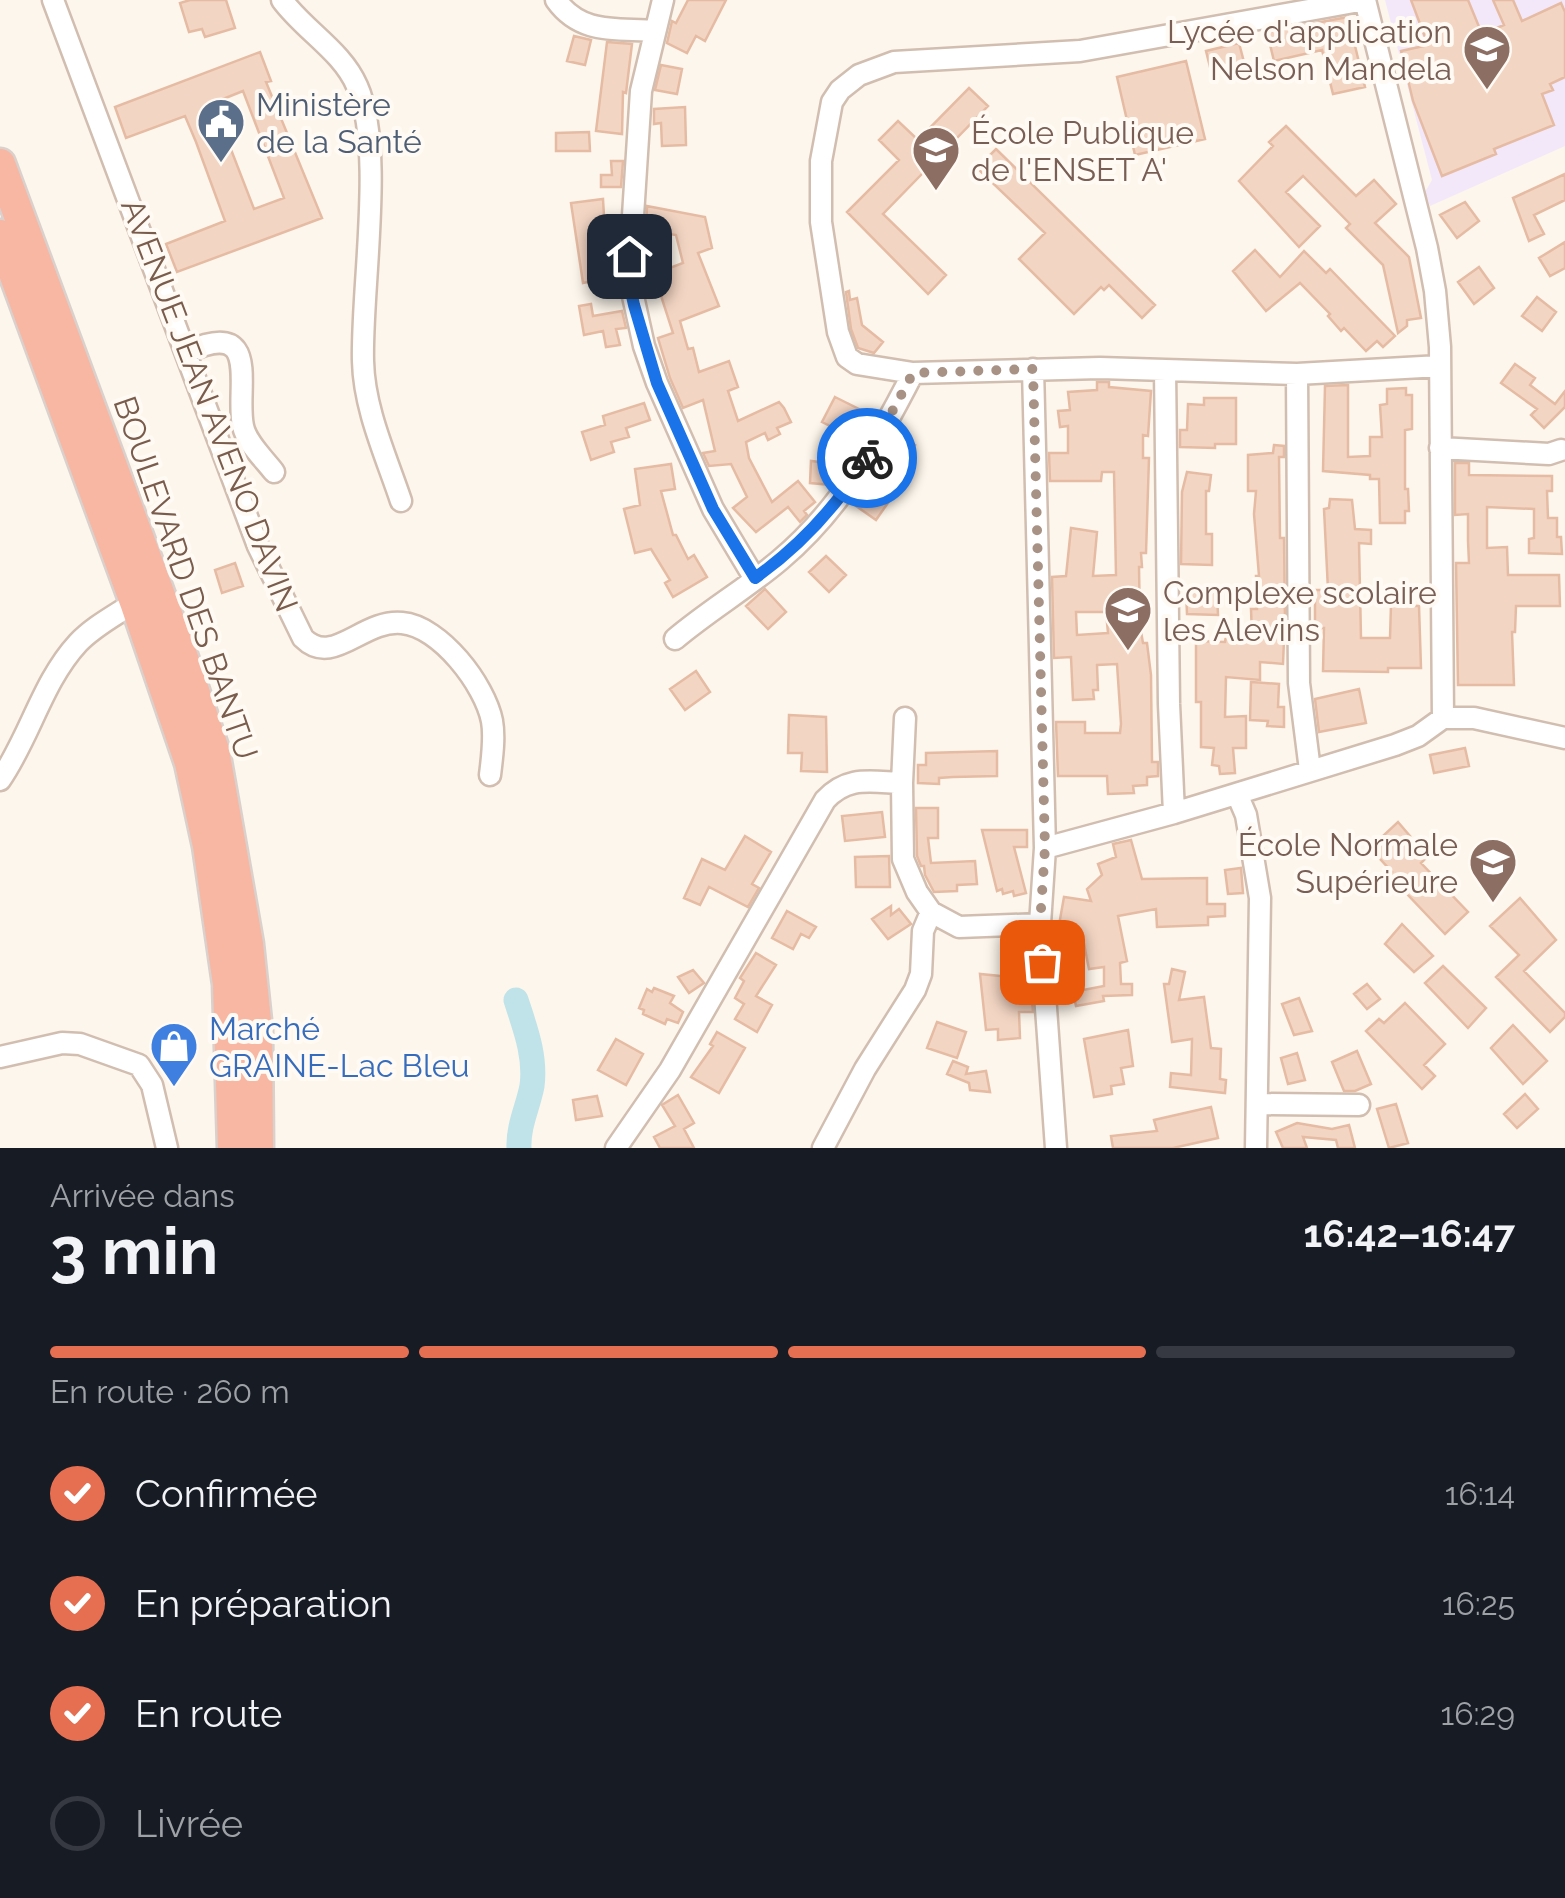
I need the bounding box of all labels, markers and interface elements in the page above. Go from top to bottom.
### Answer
place label: Lycée d'application Nelson Mandela [1167,13,1452,87]
school or university icon: Lycée d'application Nelson Mandela [1461,23,1513,91]
place label: Ministère de la Santé [256,86,422,160]
public building icon: Ministère de la Santé [195,96,247,164]
place label: École Publique de l'ENSET A' [971,114,1194,188]
school or university icon: École Publique de l'ENSET A' [910,124,962,192]
street label: AVENUE JEAN AVENO DAVIN [114,193,306,617]
pin [587,214,672,299]
icon: home [602,229,657,284]
street label: BOULEVARD DES BANTU [106,392,266,764]
courier [817,408,917,508]
icon: bike [840,431,895,486]
place label: Complexe scolaire les Alevins [1163,574,1437,648]
school or university icon: Complexe scolaire les Alevins [1102,584,1154,652]
place label: École Normale Supérieure [1238,826,1458,900]
school or university icon: École Normale Supérieure [1467,836,1519,904]
pin [1000,920,1085,1005]
icon: bag [1015,935,1070,990]
place label: Marché GRAINE-Lac Bleu [209,1010,469,1084]
shop icon: Marché GRAINE-Lac Bleu [148,1020,200,1088]
text: Arrivée dans [50,1177,235,1214]
text: 16:42–16:47 [1303,1211,1515,1256]
text: 3 min [50,1213,218,1289]
text: En route · 260 m [50,1373,290,1410]
icon: check [50,1466,105,1521]
text: Confirmée [135,1471,318,1516]
text: 16:14 [1445,1475,1515,1512]
icon: check [50,1576,105,1631]
text: En préparation [135,1581,392,1626]
text: 16:25 [1442,1585,1515,1622]
icon: check [50,1686,105,1741]
text: En route [135,1691,282,1736]
text: 16:29 [1441,1695,1515,1732]
text: Livrée [135,1801,243,1846]

